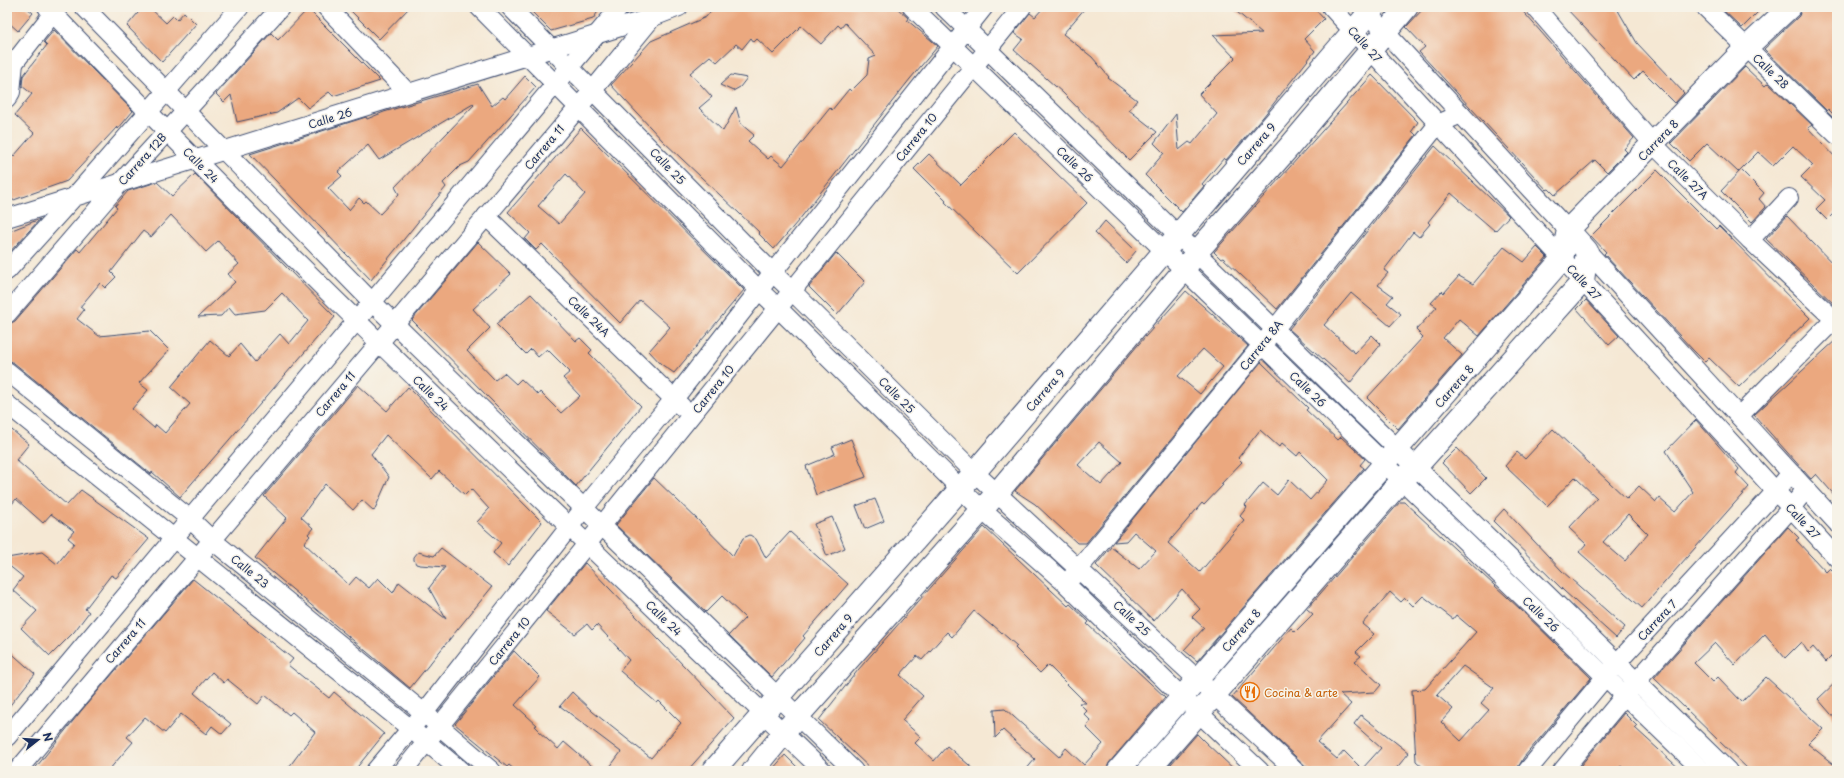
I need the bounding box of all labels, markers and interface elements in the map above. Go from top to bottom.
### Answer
street label: Calle 27 [1344,22,1386,66]
street label: Calle 28 [1749,49,1793,93]
street label: Calle 26 [306,103,354,133]
street label: Carrera 10 [891,109,941,165]
street label: Carrera 8 [1634,115,1682,165]
street label: Carrera 9 [1233,119,1280,169]
street label: Carrera 11 [520,121,568,173]
street label: Carrera 12B [114,129,170,189]
street label: Calle 26 [1053,142,1097,186]
street label: Calle 24 [179,143,223,187]
street label: Calle 25 [646,144,690,188]
street label: Calle 27A [1664,155,1712,203]
street label: Calle 27 [1563,260,1605,304]
street label: Calle 24A [564,292,614,340]
street label: Carrera 8A [1235,316,1287,374]
street label: Carrera 10 [688,361,738,417]
street label: Carrera 8 [1430,361,1478,411]
street label: Carrera 9 [1022,365,1069,415]
street label: Calle 26 [1286,367,1330,411]
street label: Carrera 11 [311,368,359,420]
street label: Calle 24 [409,371,453,415]
street label: Calle 25 [875,373,919,417]
street label: Calle 27 [1782,499,1824,543]
street label: Calle 23 [227,550,273,592]
street label: Calle 26 [1519,592,1563,636]
street label: Carrera 7 [1633,595,1681,645]
street label: Calle 24 [642,596,686,640]
street label: Calle 25 [1110,596,1154,640]
street label: Carrera 8 [1217,605,1265,655]
street label: Carrera 9 [810,610,857,660]
street label: Carrera 10 [484,613,534,669]
street label: Carrera 11 [101,615,149,667]
restaurant icon: Cocina & arte [1239,681,1261,703]
place label: Cocina & arte [1264,684,1338,701]
north arrow [18,720,58,760]
text: N [39,730,58,744]

